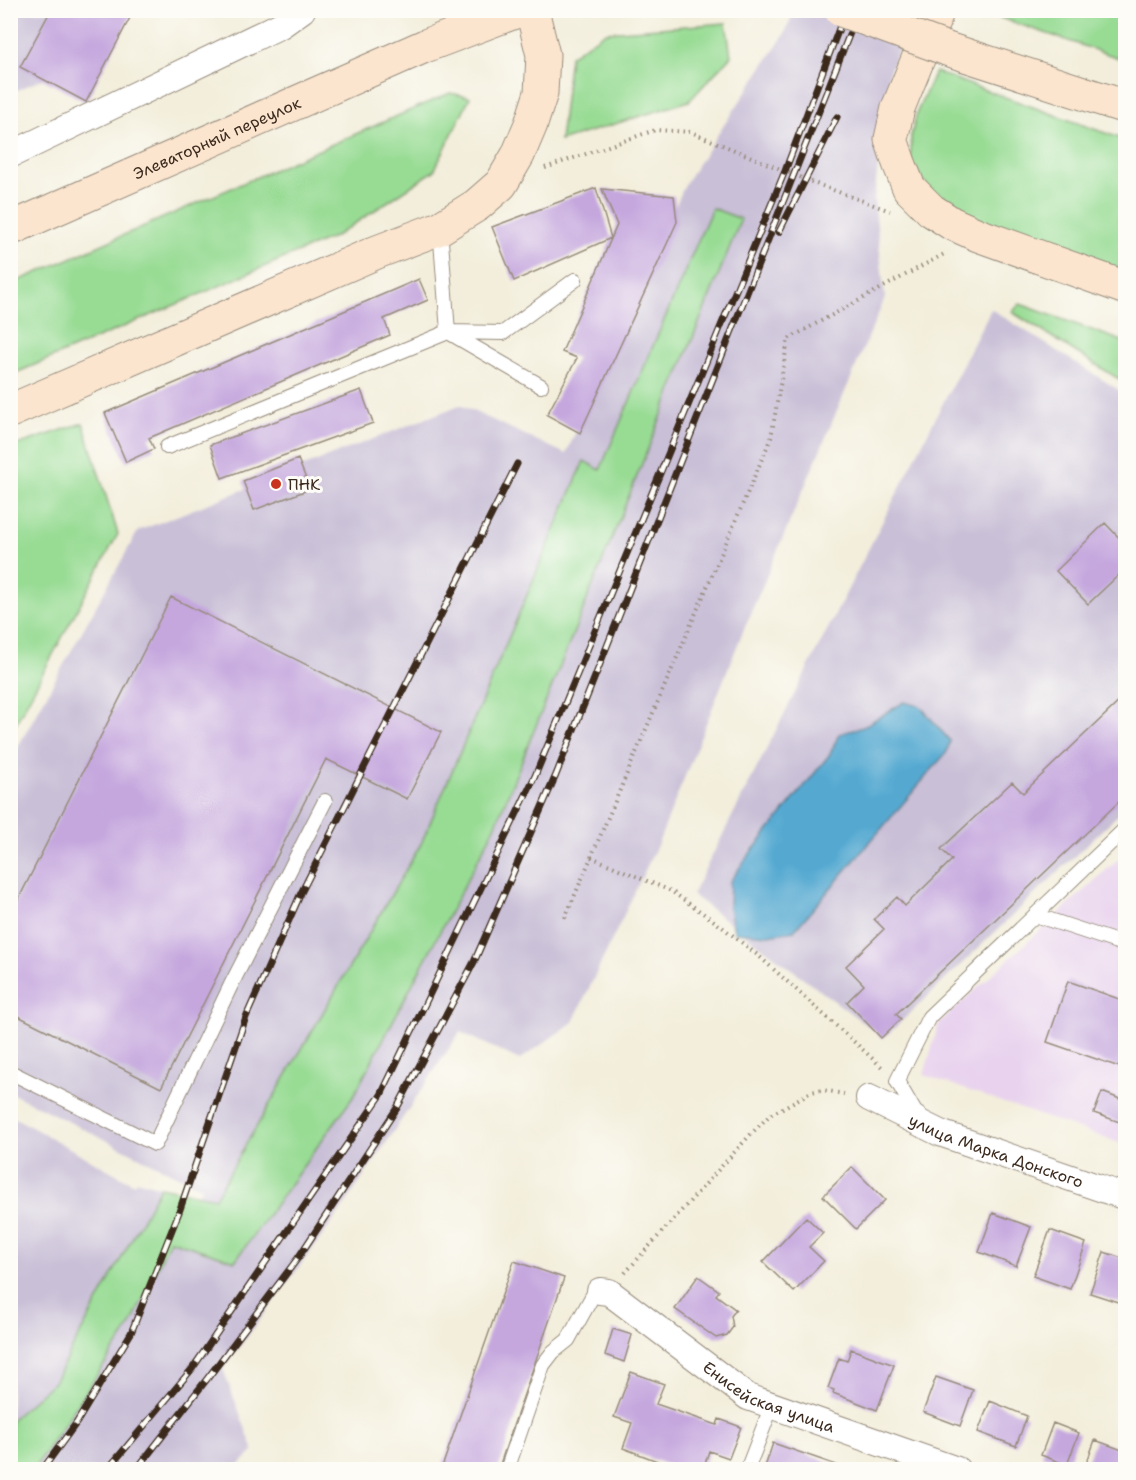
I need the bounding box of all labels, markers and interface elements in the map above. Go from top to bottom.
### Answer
street label: Элеваторный переулок [130,91,304,184]
place label: ПНК [288,474,321,495]
marker: ПНК [269,477,283,491]
street label: улица Марка Донского [905,1109,1086,1192]
street label: Енисейская улица [699,1356,838,1437]

